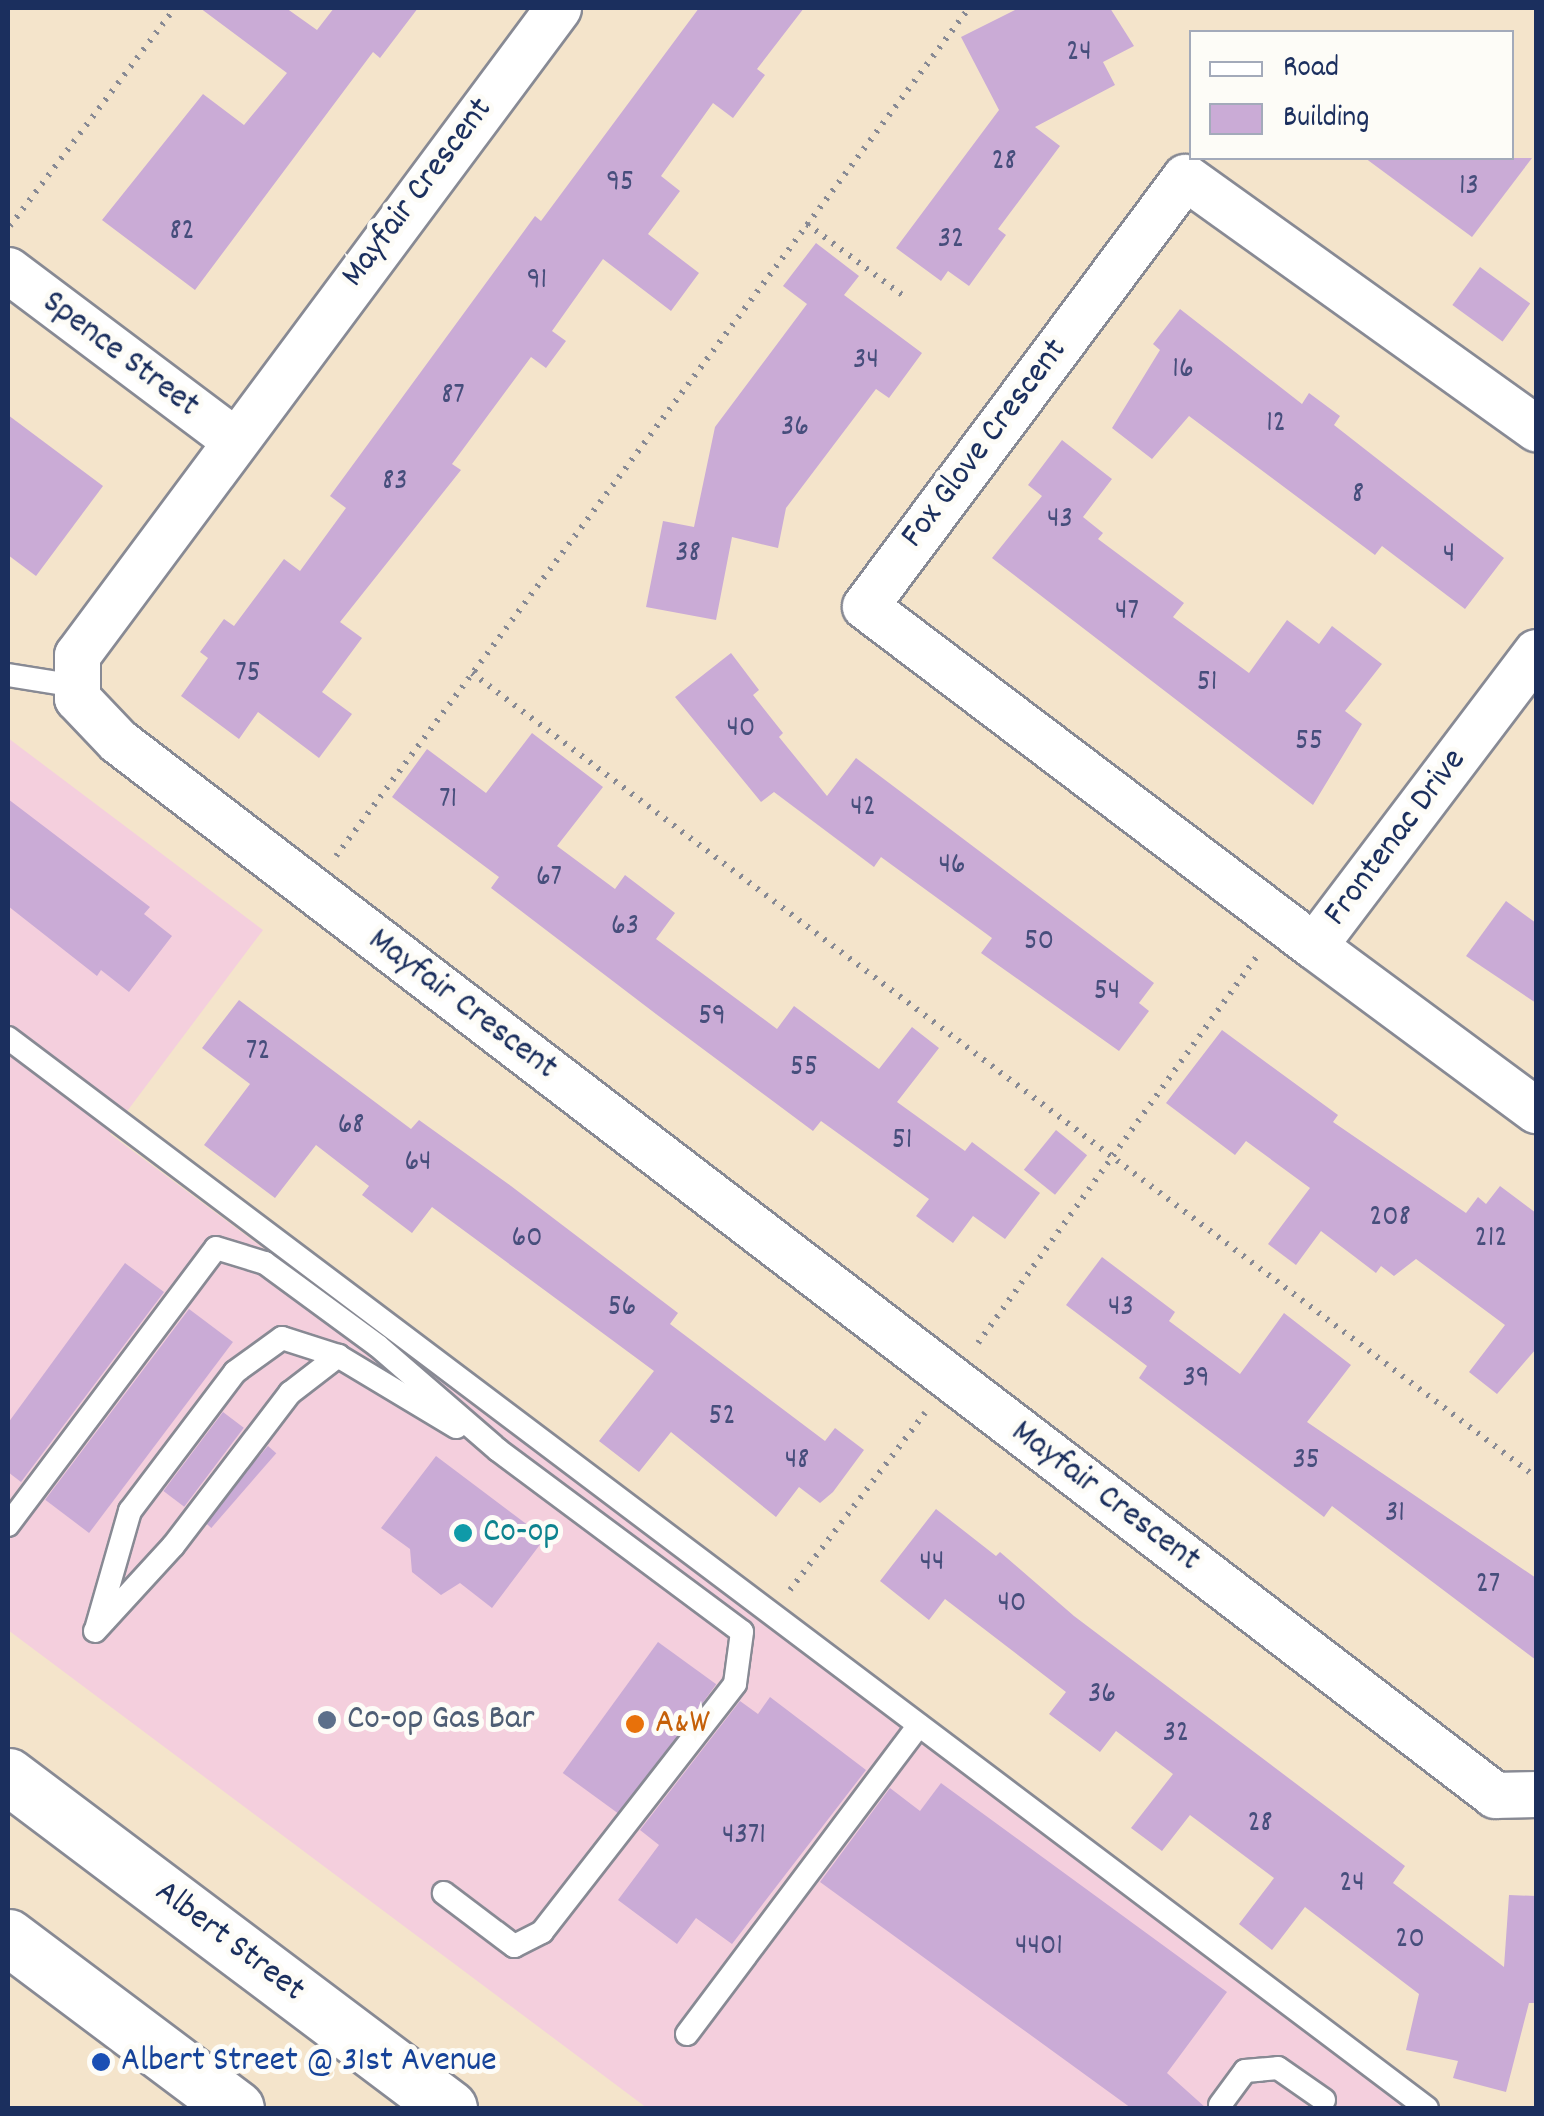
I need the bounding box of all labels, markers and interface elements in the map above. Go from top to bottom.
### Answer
legend [1189,30,1514,160]
house number: 24 [1066,36,1092,72]
text: Road [1283,48,1339,91]
street label: Mayfair Crescent [333,90,503,296]
text: Building [1283,98,1369,141]
house number: 28 [991,145,1017,181]
house number: 95 [606,166,634,202]
house number: 13 [1459,170,1479,206]
house number: 82 [169,215,195,251]
house number: 32 [938,223,964,259]
house number: 91 [527,264,547,300]
street label: Spence Street [33,282,207,428]
street label: Fox Glove Crescent [893,331,1077,557]
house number: 34 [853,344,879,380]
house number: 16 [1172,353,1194,389]
house number: 87 [441,379,465,415]
house number: 12 [1266,407,1286,443]
house number: 36 [781,411,809,447]
house number: 83 [382,465,408,501]
house number: 8 [1352,478,1364,514]
house number: 43 [1047,503,1073,539]
house number: 38 [675,537,701,573]
house number: 4 [1443,538,1455,574]
house number: 47 [1115,595,1139,631]
house number: 75 [235,657,261,693]
house number: 51 [1197,666,1217,702]
house number: 40 [727,712,755,748]
house number: 55 [1295,725,1323,761]
street label: Frontenac Drive [1316,741,1476,935]
house number: 71 [439,783,457,819]
house number: 42 [850,791,876,827]
house number: 46 [938,849,966,885]
house number: 67 [536,861,562,897]
house number: 63 [611,910,639,946]
street label: Mayfair Crescent [359,920,565,1090]
house number: 50 [1024,925,1054,961]
house number: 54 [1094,975,1120,1011]
house number: 59 [698,1000,726,1036]
house number: 72 [246,1035,270,1071]
house number: 55 [790,1051,818,1087]
house number: 68 [338,1109,364,1145]
house number: 51 [892,1124,912,1160]
house number: 64 [404,1146,432,1182]
house number: 208 [1369,1201,1411,1237]
house number: 60 [511,1222,543,1258]
house number: 212 [1475,1222,1507,1258]
house number: 56 [608,1291,636,1327]
house number: 43 [1108,1291,1134,1327]
house number: 39 [1182,1362,1210,1398]
house number: 52 [709,1400,735,1436]
street label: Mayfair Crescent [1002,1412,1208,1582]
house number: 48 [785,1444,809,1480]
house number: 35 [1292,1444,1320,1480]
house number: 31 [1385,1497,1405,1533]
place label: Co-op [483,1512,560,1554]
marker: Co-op [452,1522,474,1544]
house number: 44 [920,1546,944,1582]
house number: 27 [1476,1568,1500,1604]
house number: 40 [998,1587,1026,1623]
house number: 36 [1088,1678,1116,1714]
place label: Co-op Gas Bar [347,1699,534,1741]
place label: A&W [655,1703,710,1745]
marker: Co-op Gas Bar [316,1709,338,1731]
marker: A&W [624,1713,646,1735]
house number: 32 [1163,1717,1189,1753]
house number: 28 [1247,1807,1273,1843]
house number: 4371 [722,1819,766,1855]
house number: 24 [1339,1867,1365,1903]
street label: Albert Street [146,1872,312,2012]
house number: 20 [1395,1923,1425,1959]
house number: 4401 [1015,1930,1063,1966]
place label: Albert Street @ 31st Avenue [121,2041,497,2083]
marker: Albert Street @ 31st Avenue [90,2051,112,2073]

